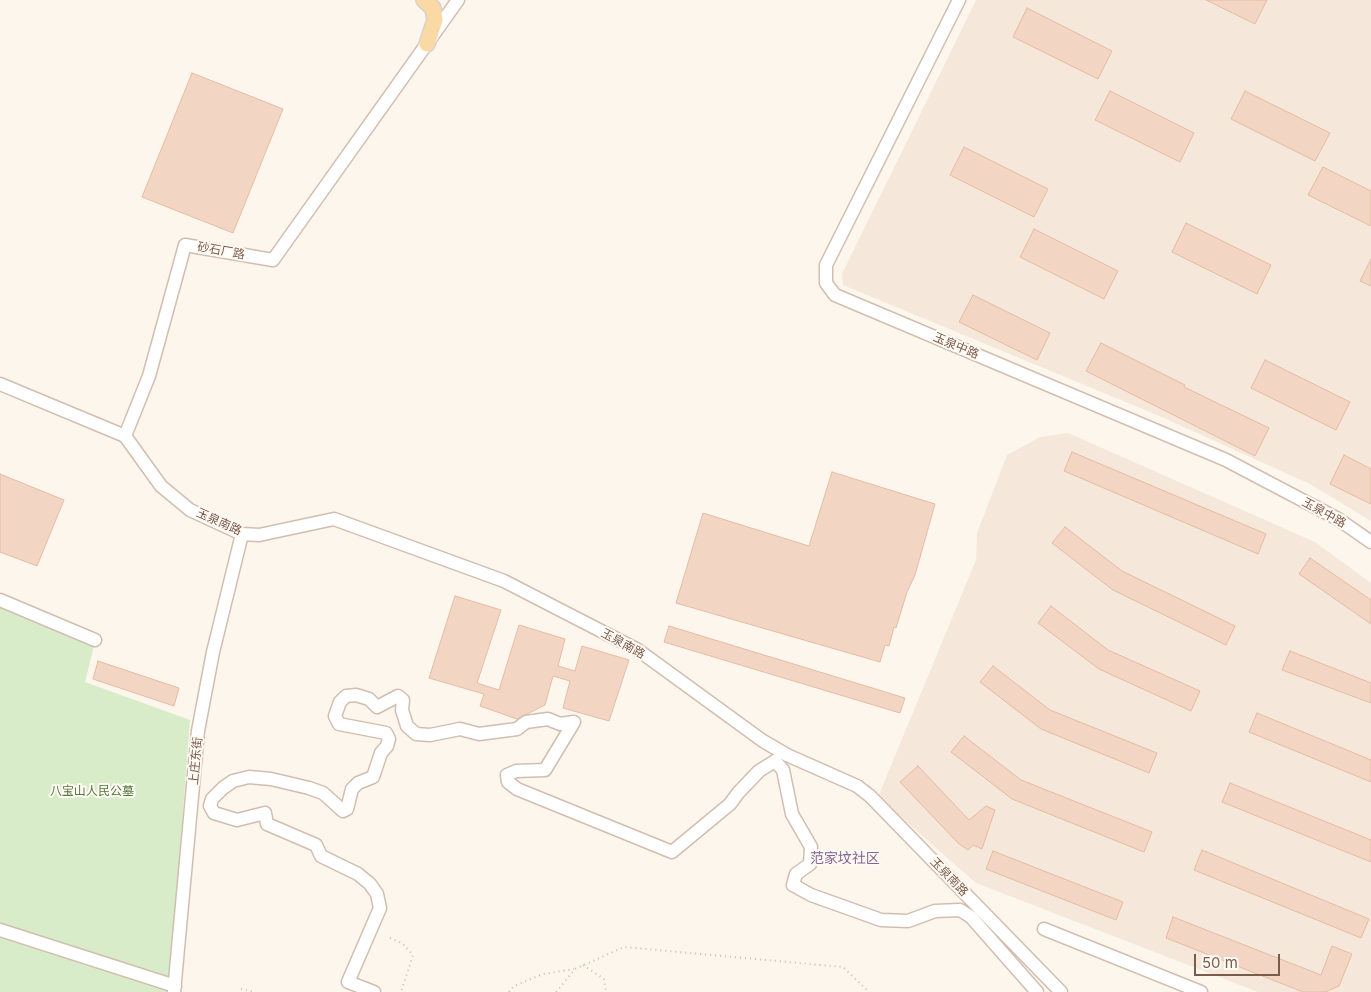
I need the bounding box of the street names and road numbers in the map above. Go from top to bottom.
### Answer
street label: 砂石厂路 [196,240,246,262]
street label: 玉泉中路 [931,330,981,362]
street label: 玉泉中路 [1300,495,1348,531]
street label: 玉泉南路 [194,506,244,538]
street label: 玉泉南路 [599,626,647,662]
street label: 上庄东街 [187,736,205,786]
street label: 玉泉南路 [927,855,971,899]

